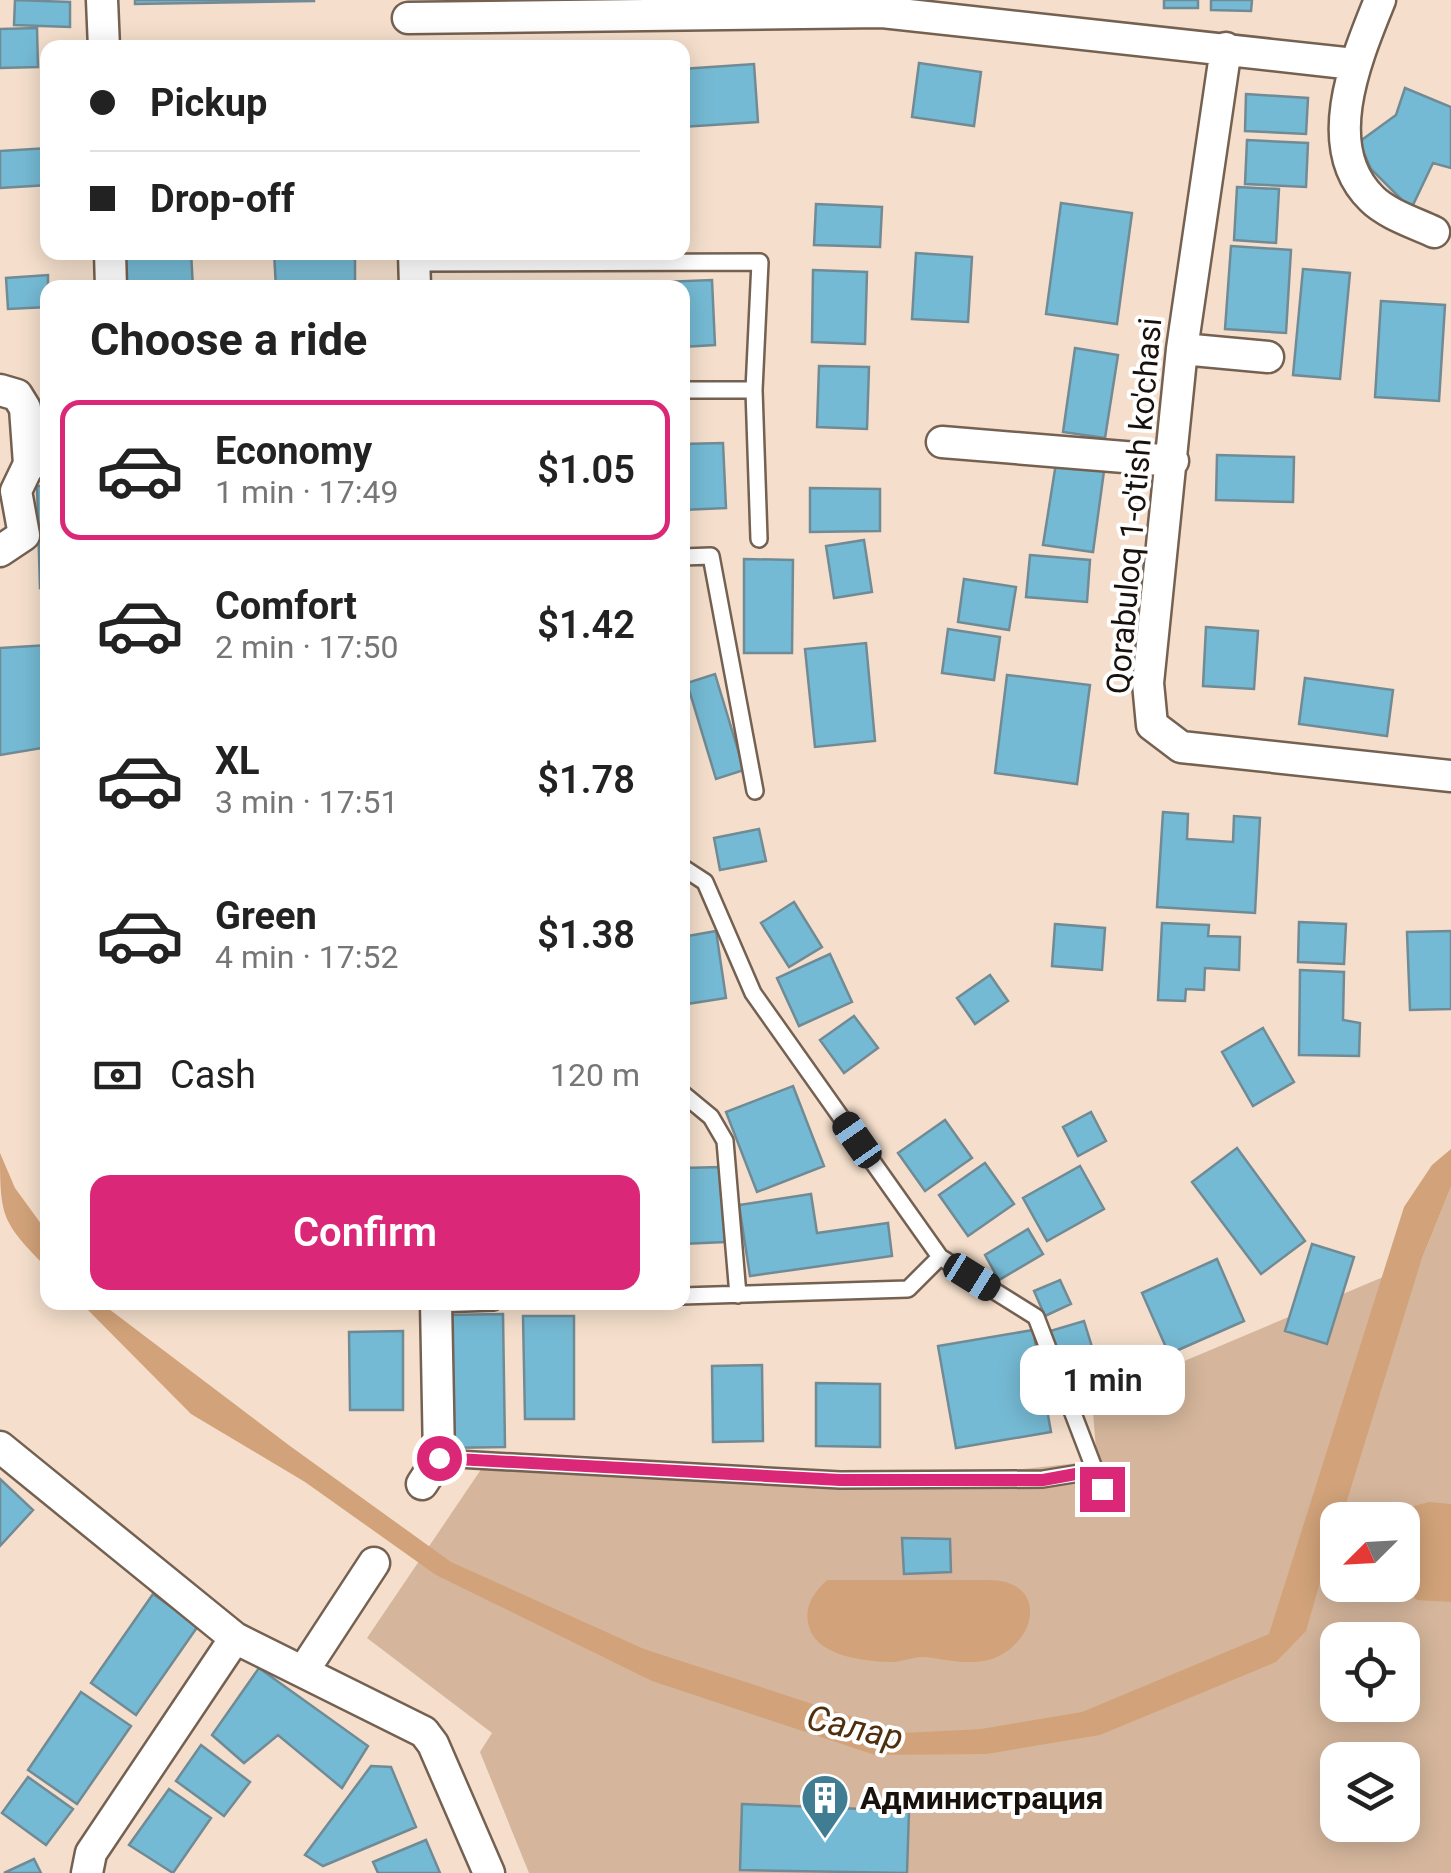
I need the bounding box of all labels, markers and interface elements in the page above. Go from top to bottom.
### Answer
text: Pickup [150,81,267,125]
text: Drop-off [150,177,295,221]
text: Choose a ride [90,313,367,366]
street label: Qorabuloq 1-o'tish ko'chasi [1099,316,1169,696]
icon: car [95,425,185,515]
text: Economy [215,429,372,473]
text: $1.05 [537,448,635,492]
text: 1 min · 17:49 [215,473,398,511]
icon: car [95,580,185,670]
text: Comfort [215,584,357,628]
text: $1.42 [537,603,635,647]
text: 2 min · 17:50 [215,628,398,666]
icon: car [95,735,185,825]
text: XL [215,739,260,783]
text: $1.78 [537,758,635,802]
text: 3 min · 17:51 [215,783,398,821]
icon: car [95,890,185,980]
text: Green [215,894,317,938]
text: $1.38 [537,913,635,957]
text: 4 min · 17:52 [215,938,398,976]
icon: cash [90,1048,145,1103]
text: Cash [170,1053,256,1097]
text: 120 m [550,1056,640,1094]
car [828,1107,886,1173]
button: Confirm [90,1175,640,1290]
car [939,1248,1005,1306]
callout: 1 min [1020,1344,1184,1414]
text: 1 min [1062,1361,1143,1399]
route start [417,1436,462,1481]
route end [1080,1467,1125,1512]
north arrow [1320,1502,1420,1602]
map controls [1320,1502,1420,1842]
button: locate [1320,1622,1420,1722]
water label: Салар [803,1697,907,1759]
button: layers [1320,1742,1420,1842]
building icon: Администрация [799,1772,851,1840]
place label: Администрация [860,1779,1104,1817]

